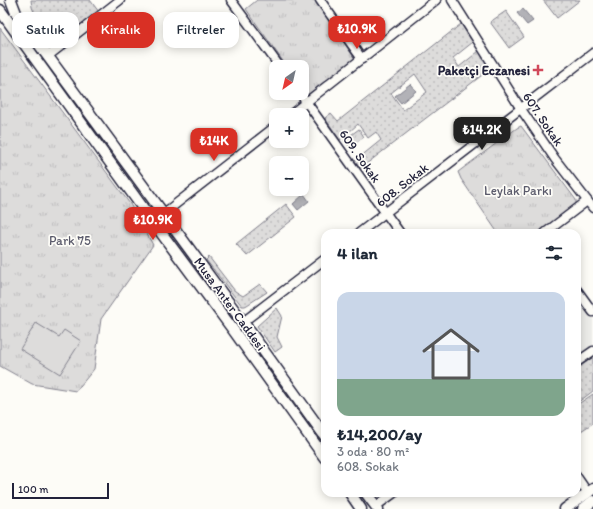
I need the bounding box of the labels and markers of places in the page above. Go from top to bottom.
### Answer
pin: ₺10.9K [324,16,390,50]
place label: Paketçi Eczanesi [438,63,530,79]
marker: Paketçi Eczanesi [533,65,543,75]
pin: ₺14.2K [449,117,515,151]
pin: ₺14K [190,128,238,162]
pin: ₺10.9K [120,207,186,241]

